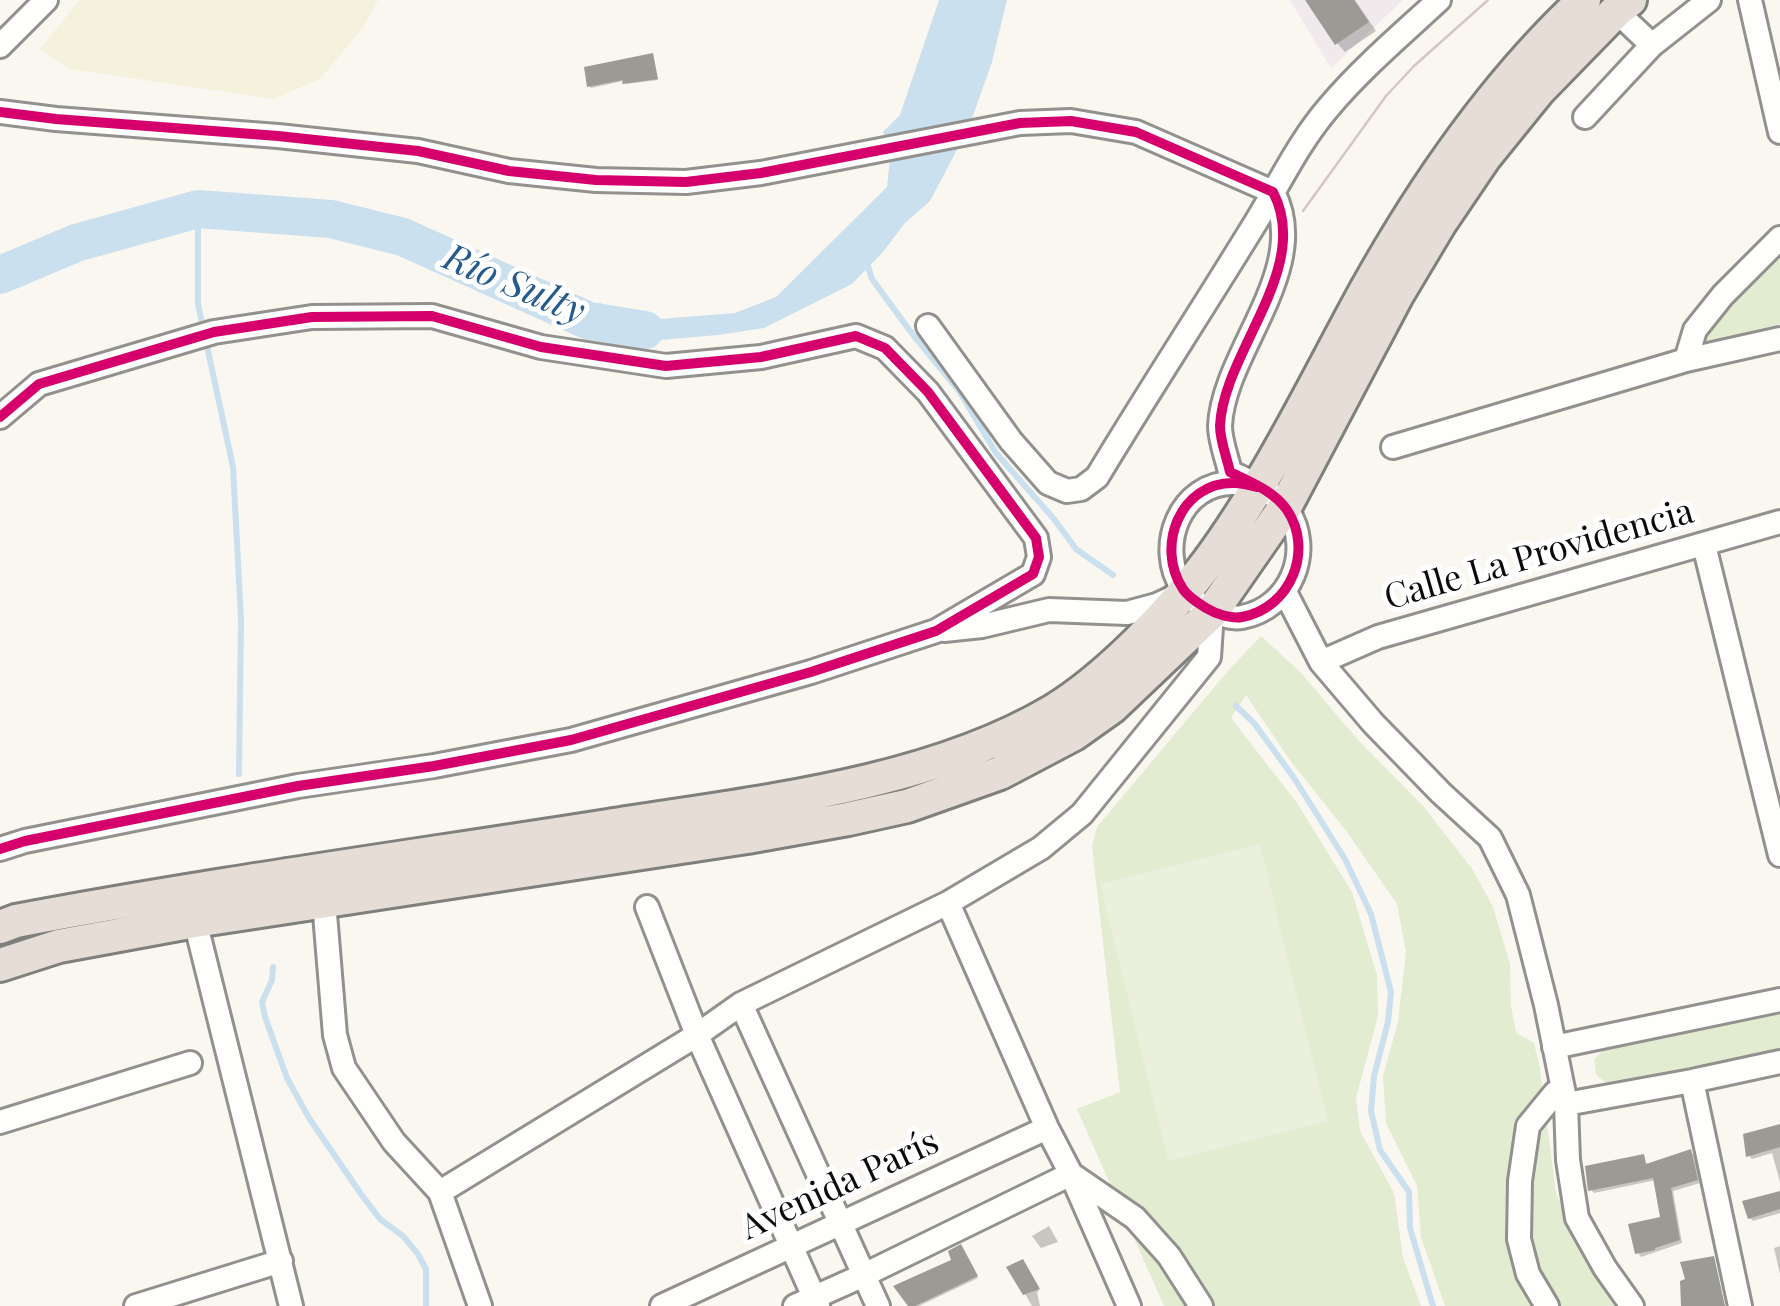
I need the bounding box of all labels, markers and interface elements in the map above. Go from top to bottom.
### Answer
water label: Río Sulty [436,235,592,335]
street label: Calle La Providencia [1380,491,1698,619]
street label: Avenida París [734,1121,946,1249]

